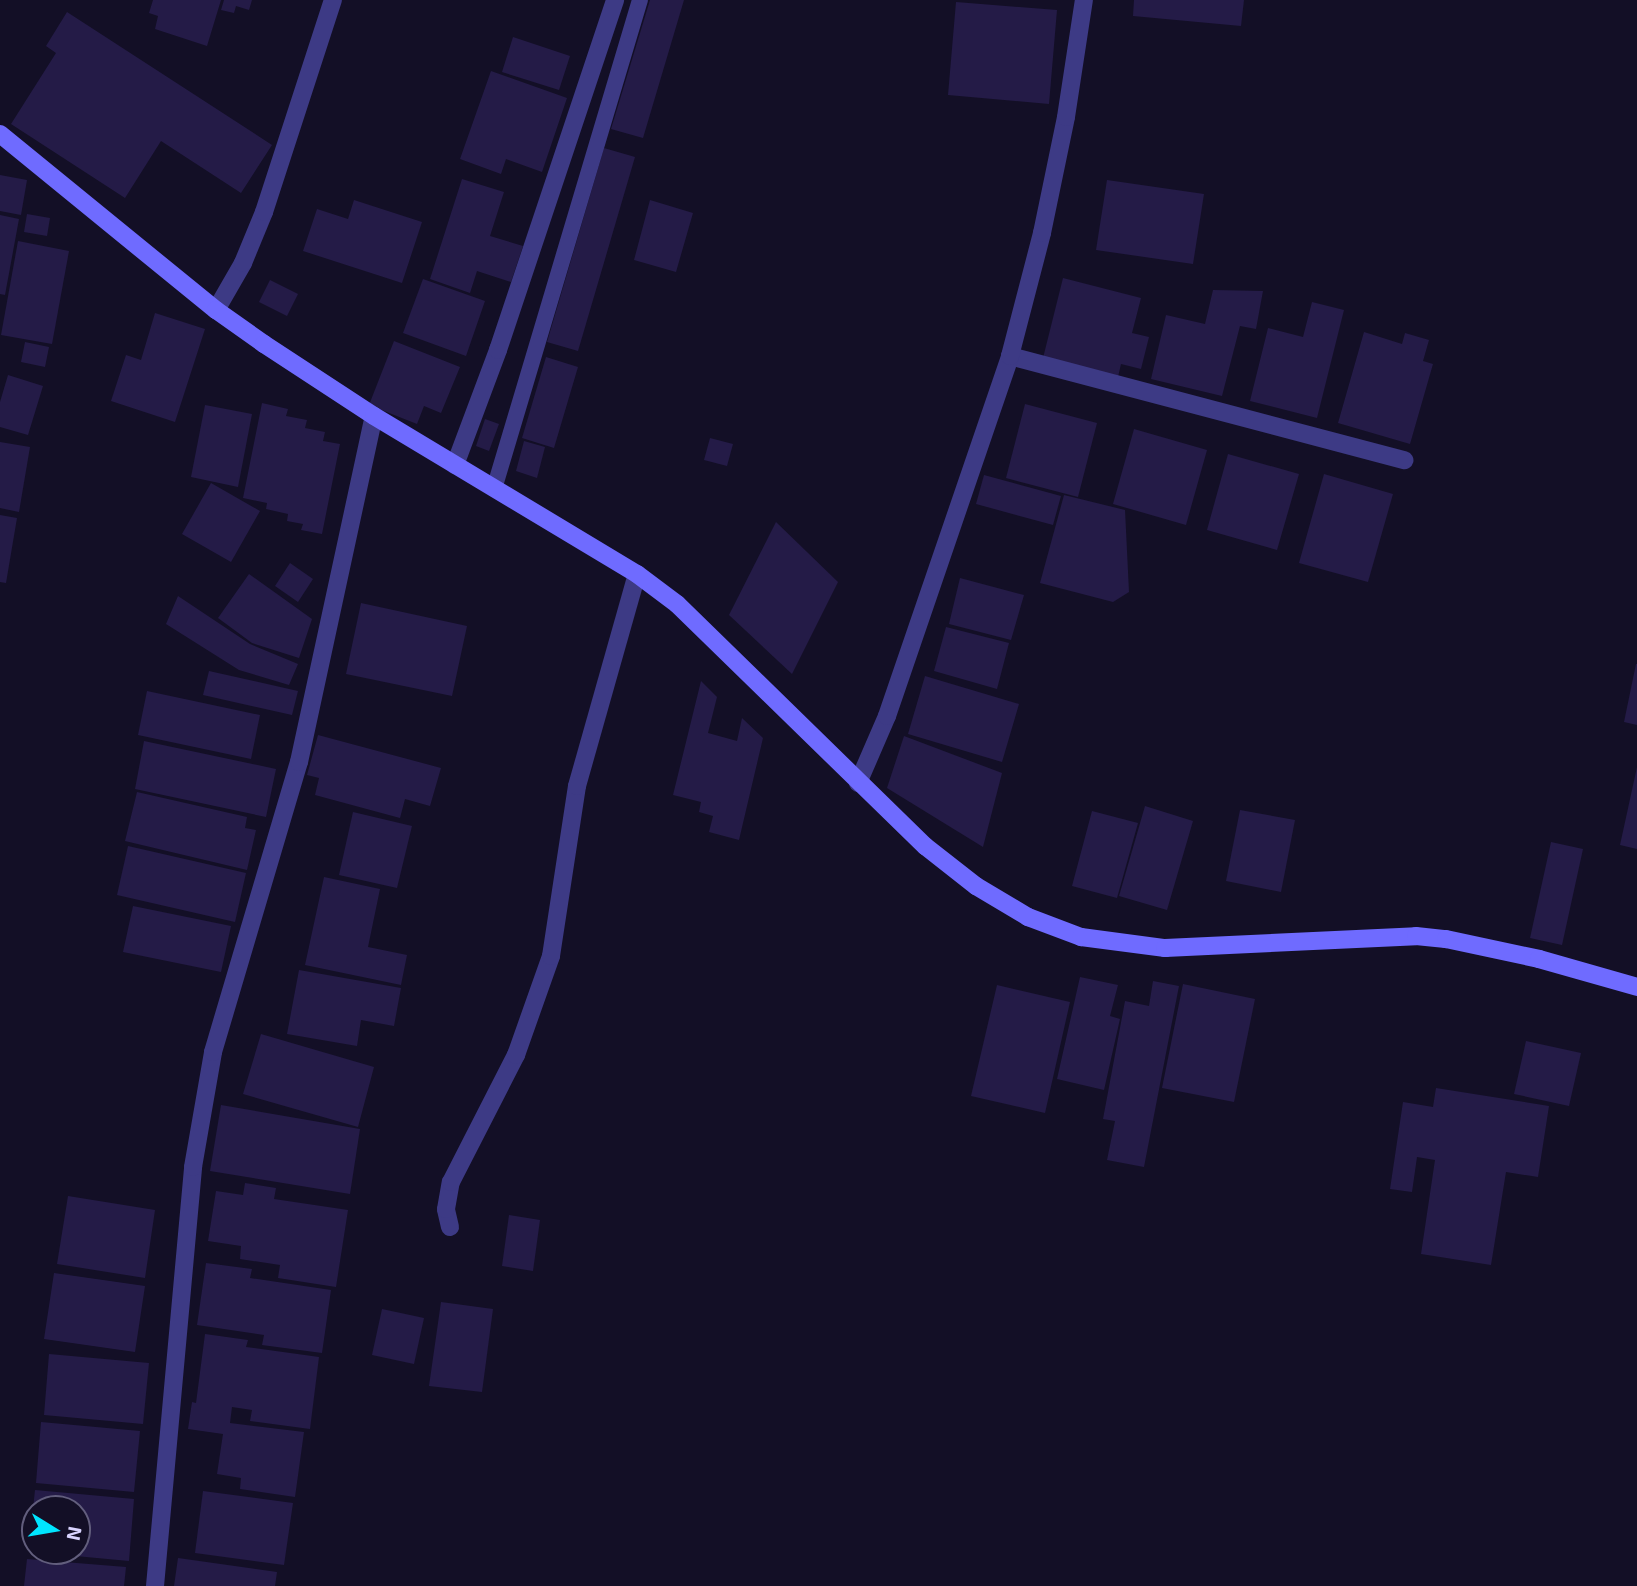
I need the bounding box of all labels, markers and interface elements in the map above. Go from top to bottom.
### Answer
north arrow [21,1495,91,1565]
text: N [63,1525,88,1543]

